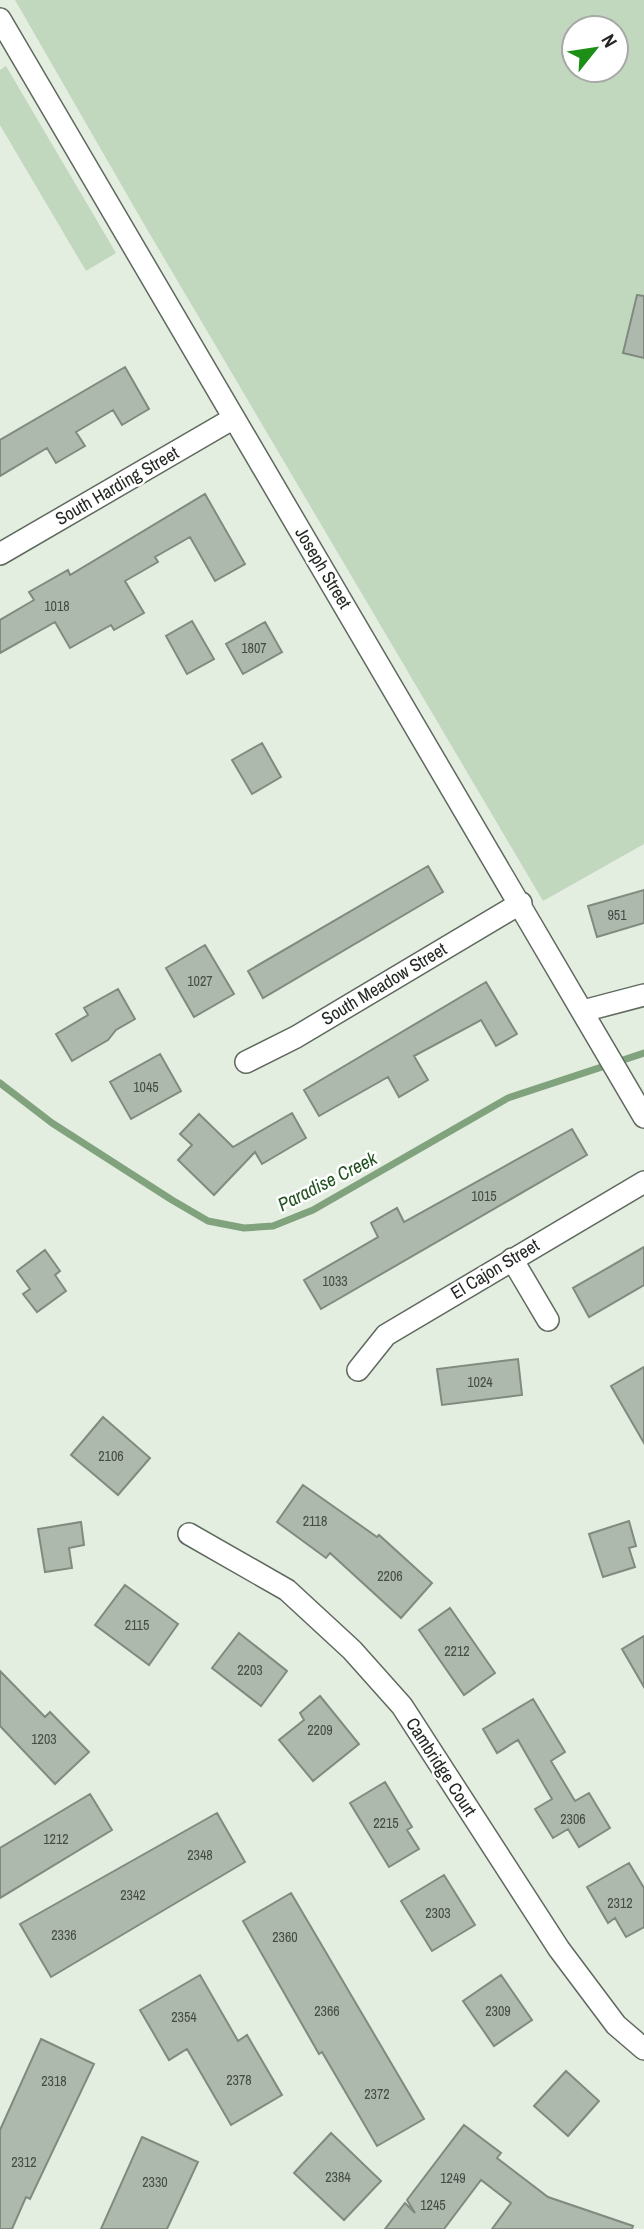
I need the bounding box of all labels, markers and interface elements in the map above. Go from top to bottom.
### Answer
north arrow [560,14,630,84]
text: N [596,29,624,52]
street label: South Harding Street [50,440,183,531]
street label: Joseph Street [289,522,358,613]
house number: 1018 [44,597,70,615]
house number: 1807 [241,639,267,657]
house number: 951 [607,906,627,924]
street label: South Meadow Street [316,936,451,1031]
house number: 1027 [187,972,213,990]
house number: 1045 [133,1078,159,1096]
water label: Paradise Creek [273,1144,382,1217]
house number: 1015 [471,1187,497,1205]
street label: El Cajon Street [446,1232,544,1305]
house number: 1033 [322,1272,348,1290]
house number: 1024 [467,1373,493,1391]
house number: 2106 [98,1447,124,1465]
house number: 2118 [303,1512,327,1530]
house number: 2206 [377,1567,403,1585]
house number: 2115 [125,1616,149,1634]
house number: 2212 [444,1642,470,1660]
house number: 2203 [237,1661,263,1679]
street label: Cambridge Court [400,1712,483,1821]
house number: 2209 [307,1721,333,1739]
house number: 1203 [31,1730,57,1748]
house number: 2306 [560,1810,586,1828]
house number: 2215 [373,1814,399,1832]
house number: 1212 [43,1830,69,1848]
house number: 2348 [187,1846,213,1864]
house number: 2342 [120,1886,146,1904]
house number: 2312 [607,1894,633,1912]
house number: 2303 [425,1904,451,1922]
house number: 2336 [51,1926,77,1944]
house number: 2360 [272,1928,298,1946]
house number: 2366 [314,2002,340,2020]
house number: 2309 [485,2002,511,2020]
house number: 2354 [171,2008,197,2026]
house number: 2378 [226,2071,252,2089]
house number: 2318 [41,2072,67,2090]
house number: 2372 [364,2085,390,2103]
house number: 2312 [11,2153,37,2171]
house number: 2384 [325,2168,351,2186]
house number: 1249 [440,2169,466,2187]
house number: 2330 [142,2173,168,2191]
house number: 1245 [420,2196,446,2214]

